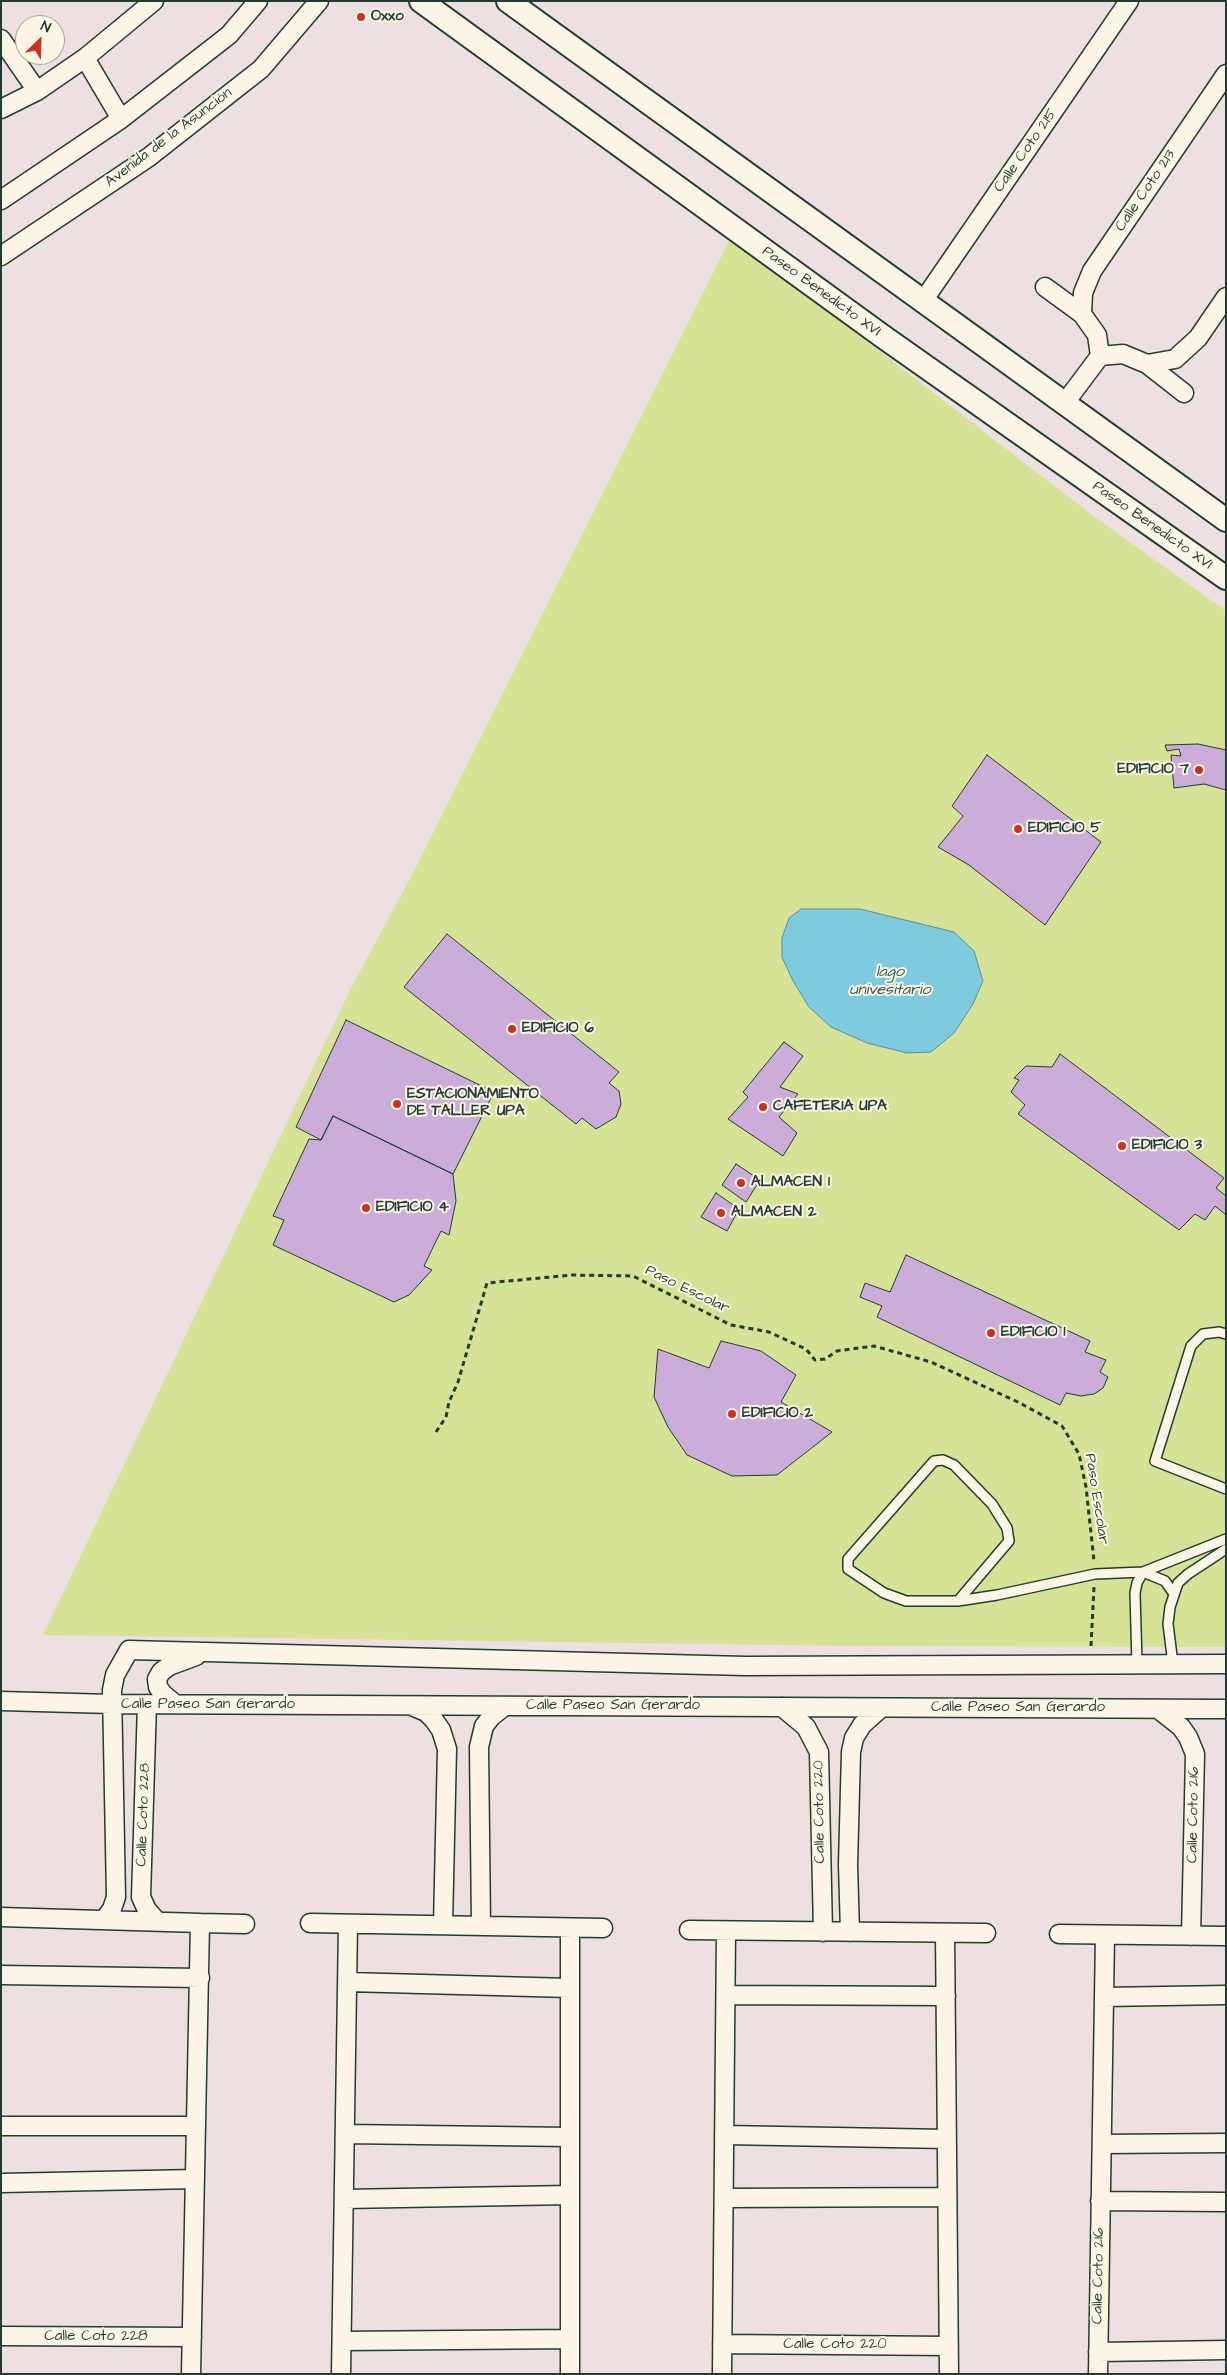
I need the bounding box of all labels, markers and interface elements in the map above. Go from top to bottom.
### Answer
place label: Oxxo [371,8,404,26]
marker: Oxxo [355,11,367,23]
north arrow [15,15,65,65]
text: N [38,16,54,38]
street label: Avenida de la Asunción [102,84,236,192]
street label: Calle Coto 215 [991,106,1061,196]
street label: Calle Coto 213 [1112,147,1180,235]
street label: Paseo Benedicto XVI [758,243,884,341]
street label: Paseo Benedicto XVI [1089,478,1215,574]
place label: EDIFICIO 7 [1117,761,1189,779]
marker: EDIFICIO 7 [1193,764,1205,776]
place label: EDIFICIO 5 [1028,820,1101,838]
marker: EDIFICIO 5 [1012,823,1024,835]
water label: lago univesitario [850,963,930,1001]
place label: EDIFICIO 6 [522,1020,594,1038]
marker: EDIFICIO 6 [506,1023,518,1035]
place label: ESTACIONAMIENTO DE TALLER UPA [407,1086,539,1121]
marker: ESTACIONAMIENTO DE TALLER UPA [391,1098,403,1110]
place label: CAFETERIA UPA [773,1098,887,1116]
marker: CAFETERIA UPA [757,1101,769,1113]
place label: EDIFICIO 3 [1132,1137,1202,1155]
marker: EDIFICIO 3 [1116,1140,1128,1152]
place label: ALMACEN 1 [751,1174,830,1192]
marker: ALMACEN 1 [735,1177,747,1189]
place label: EDIFICIO 4 [376,1199,449,1217]
marker: EDIFICIO 4 [360,1202,372,1214]
place label: ALMACEN 2 [731,1204,817,1222]
marker: ALMACEN 2 [715,1207,727,1219]
street label: Paso Escolar [642,1262,732,1318]
place label: EDIFICIO 1 [1001,1324,1065,1342]
marker: EDIFICIO 1 [985,1327,997,1339]
place label: EDIFICIO 2 [742,1405,813,1423]
marker: EDIFICIO 2 [726,1408,738,1420]
street label: Paso Escolar [1080,1452,1112,1546]
street label: Calle Paseo San Gerardo [121,1696,295,1714]
street label: Calle Paseo San Gerardo [526,1697,700,1715]
street label: Calle Paseo San Gerardo [931,1699,1105,1717]
street label: Calle Coto 220 [810,1760,830,1864]
street label: Calle Coto 228 [133,1763,155,1867]
street label: Calle Coto 216 [1184,1767,1204,1863]
street label: Calle Coto 216 [1089,2228,1109,2324]
street label: Calle Coto 228 [44,2328,148,2346]
street label: Calle Coto 220 [783,2336,887,2354]

